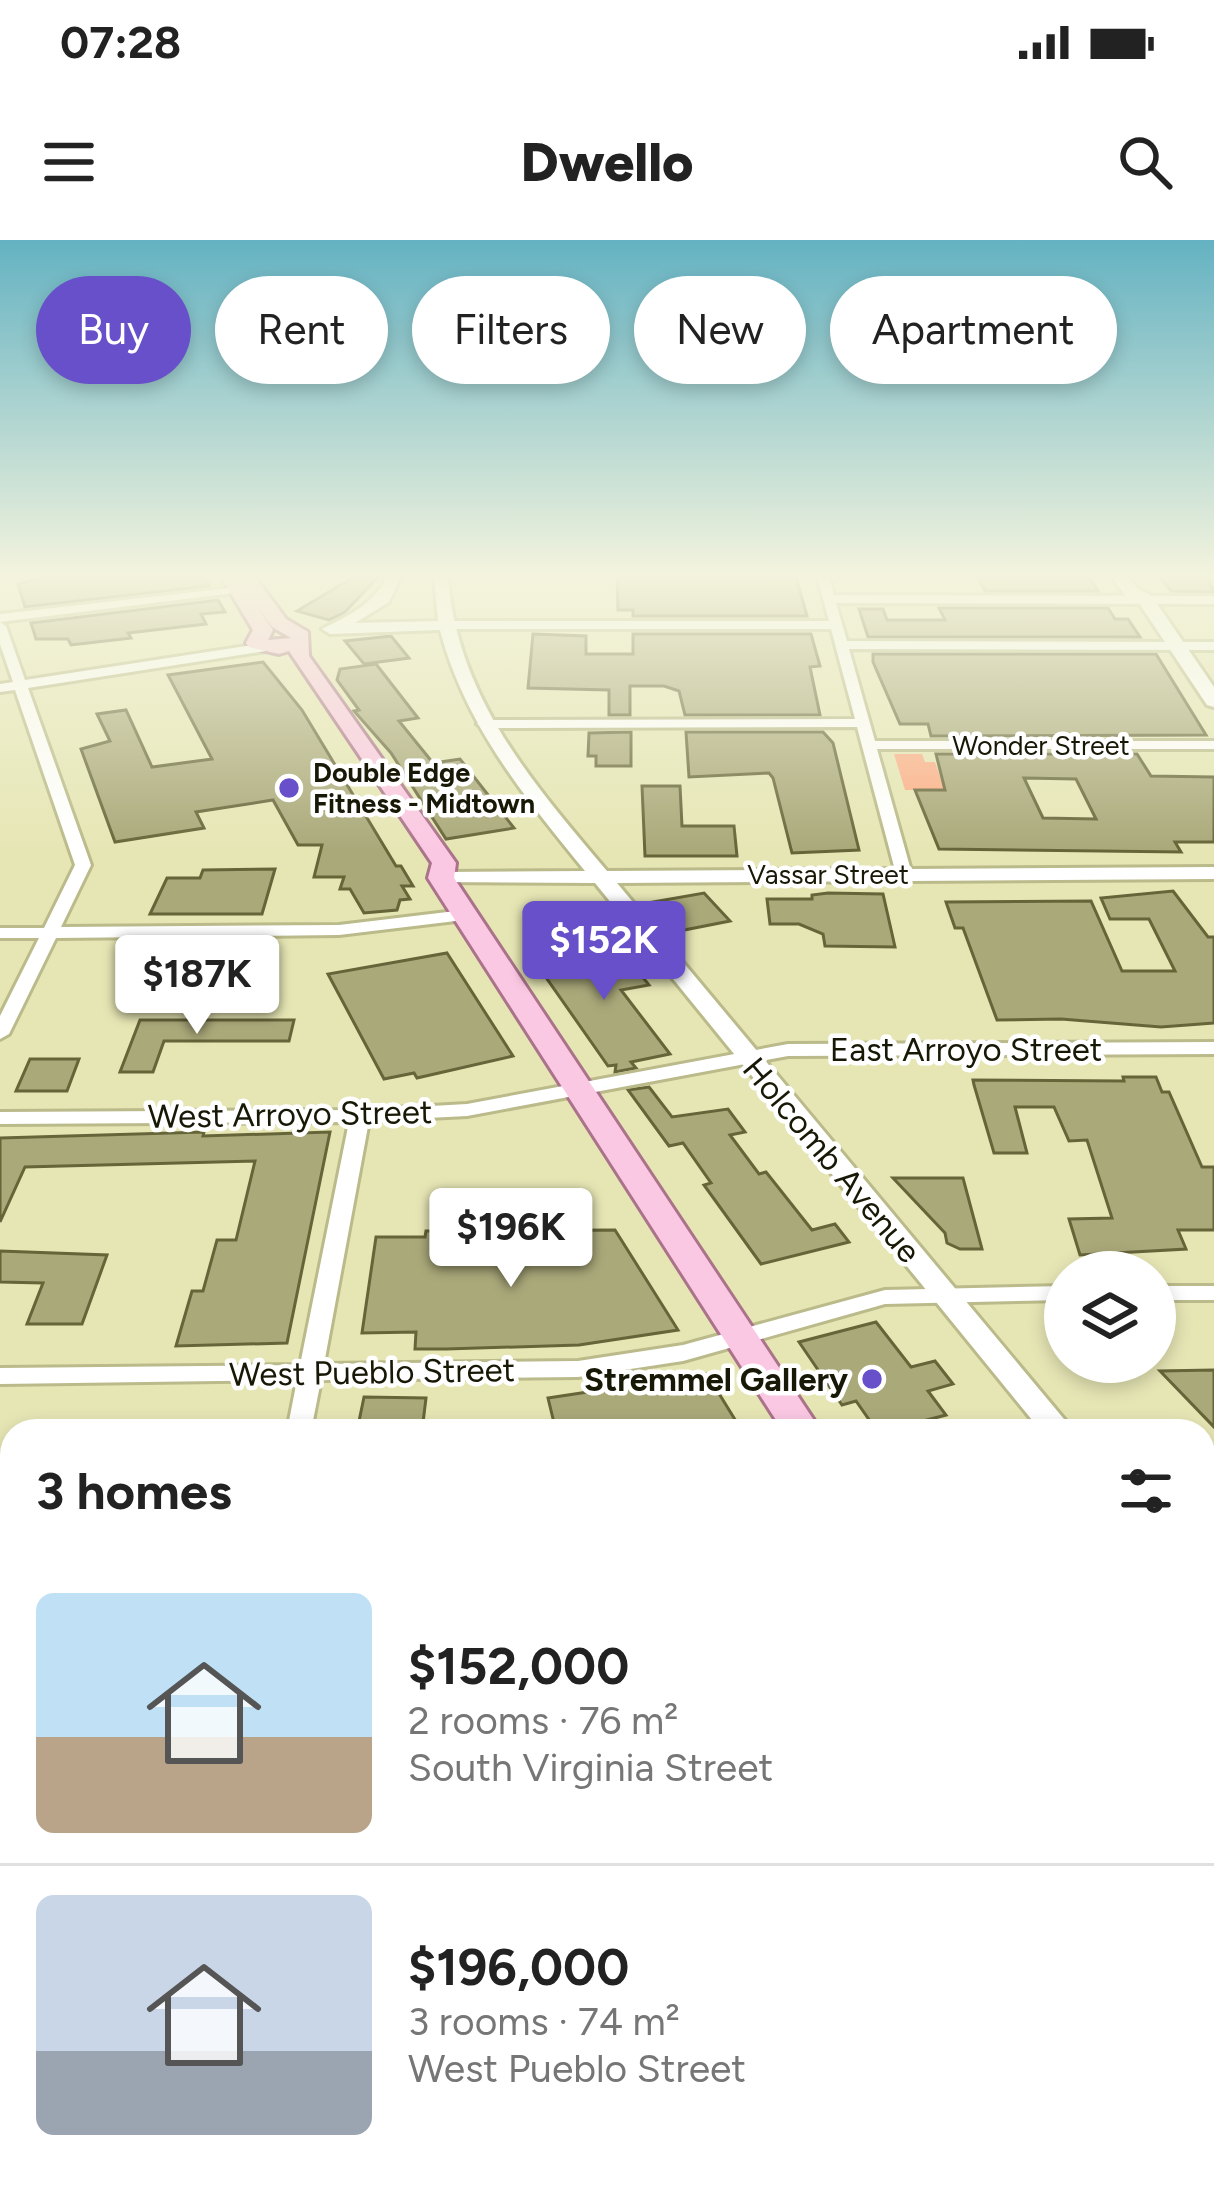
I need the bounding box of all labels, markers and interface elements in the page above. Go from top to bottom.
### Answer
text: 07:28 [60,15,181,69]
icon: menu [36,129,102,195]
icon: search [1112,129,1178,195]
text: Dwello [520,130,694,195]
chip: Buy [36,276,191,384]
chip: Rent [215,276,388,384]
chip: Filters [412,276,610,384]
chip: New [634,276,806,384]
chip: Apartment [830,276,1117,384]
street label: Wonder Street [952,729,1130,762]
place label: Double Edge Fitness - Midtown [313,756,535,820]
marker: Double Edge Fitness - Midtown [276,775,302,801]
street label: Vassar Street [747,858,909,891]
pin: $152K [520,901,688,1003]
text: $152K [549,916,659,963]
pin: $187K [113,935,281,1037]
text: $187K [142,950,252,997]
street label: East Arroyo Street [830,1030,1102,1069]
street label: Holcomb Avenue [735,1050,929,1270]
street label: West Arroyo Street [147,1092,433,1136]
pin: $196K [427,1188,595,1290]
text: $196K [456,1203,566,1250]
map controls [1044,1251,1176,1383]
button: layers [1044,1251,1176,1383]
street label: West Pueblo Street [229,1350,515,1394]
place label: Stremmel Gallery [584,1360,848,1399]
marker: Stremmel Gallery [859,1366,885,1392]
icon: filters [1113,1458,1179,1524]
text: 3 homes [36,1461,232,1522]
text: $152,000 [408,1636,629,1697]
icon: home [132,1641,276,1785]
text: 2 rooms · 76 m² [408,1697,678,1744]
text: South Virginia Street [408,1744,773,1791]
text: $196,000 [408,1937,629,1998]
icon: home [132,1943,276,2087]
text: 3 rooms · 74 m² [408,1998,680,2045]
text: West Pueblo Street [408,2045,746,2092]

